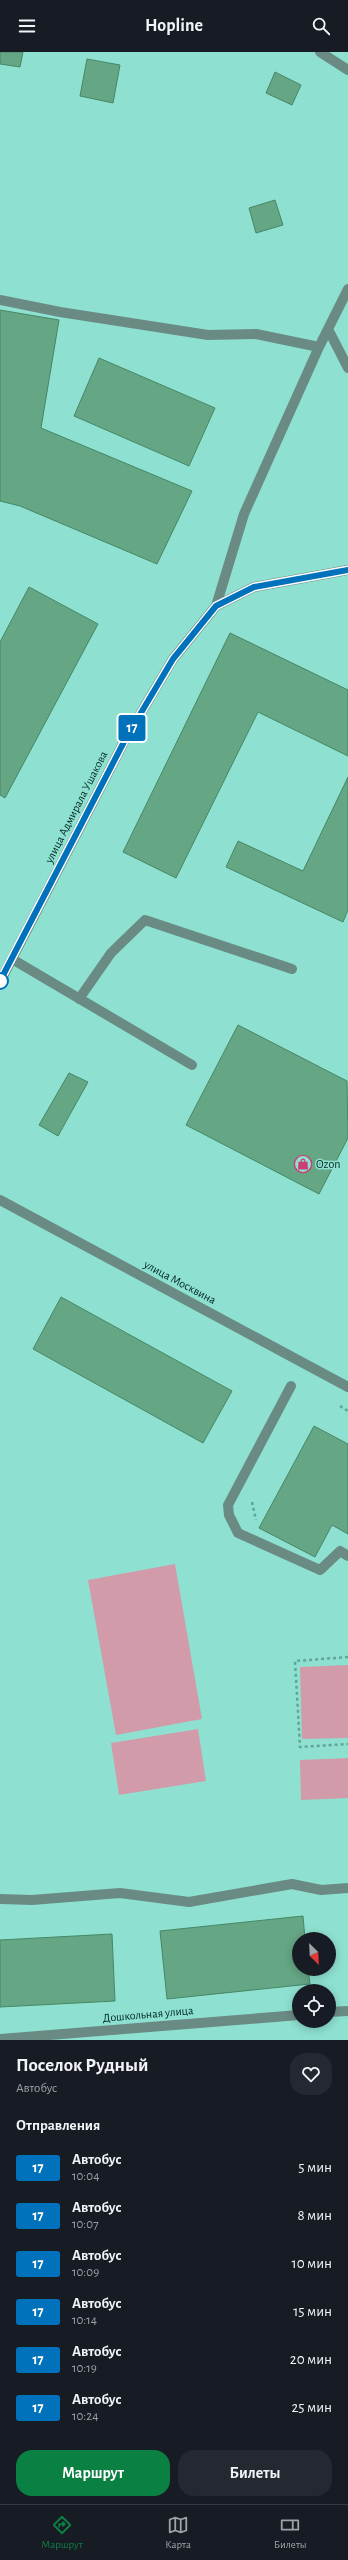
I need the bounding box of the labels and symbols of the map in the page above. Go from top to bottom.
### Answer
line badge: 17 [114,715,150,741]
street label: улица Адмирала Ушакова [42,749,111,866]
unlabelled marker [0,972,9,990]
shop icon: Ozon [293,1154,313,1174]
place label: Ozon [316,1158,340,1170]
street label: улица Москвина [141,1257,218,1307]
north arrow [292,1932,336,1976]
street label: Дошкольная улица [102,2004,195,2025]

